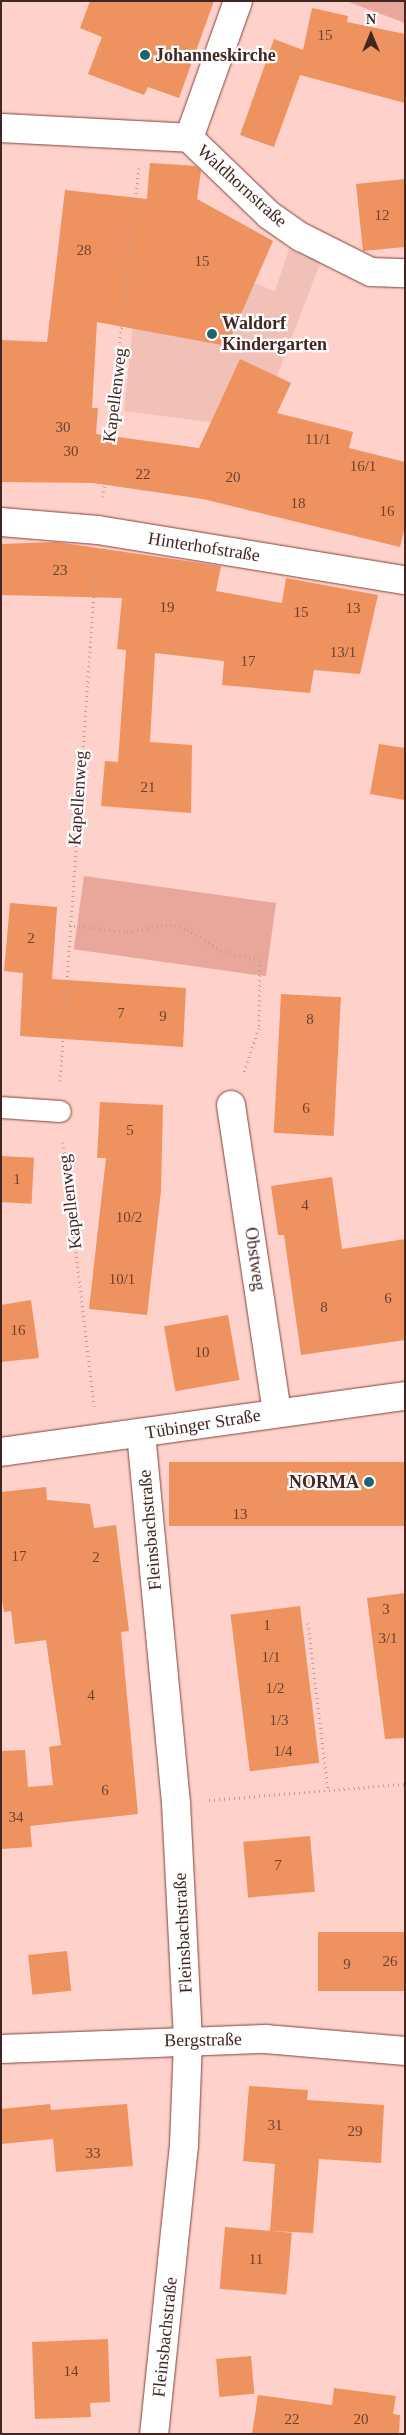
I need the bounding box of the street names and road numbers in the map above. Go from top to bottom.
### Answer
street label: Waldhornstraße [193,140,291,232]
street label: Kapellenweg [98,347,132,443]
street label: Hinterhofstraße [147,527,261,567]
street label: Kapellenweg [64,750,92,846]
street label: Kapellenweg [53,1154,87,1250]
street label: Obstweg [240,1226,270,1292]
street label: Tübinger Straße [144,1404,262,1444]
street label: Fleinsbachstraße [134,1469,166,1591]
street label: Fleinsbachstraße [169,1872,197,1994]
street label: Bergstraße [164,2029,242,2051]
street label: Fleinsbachstraße [148,2276,182,2398]

